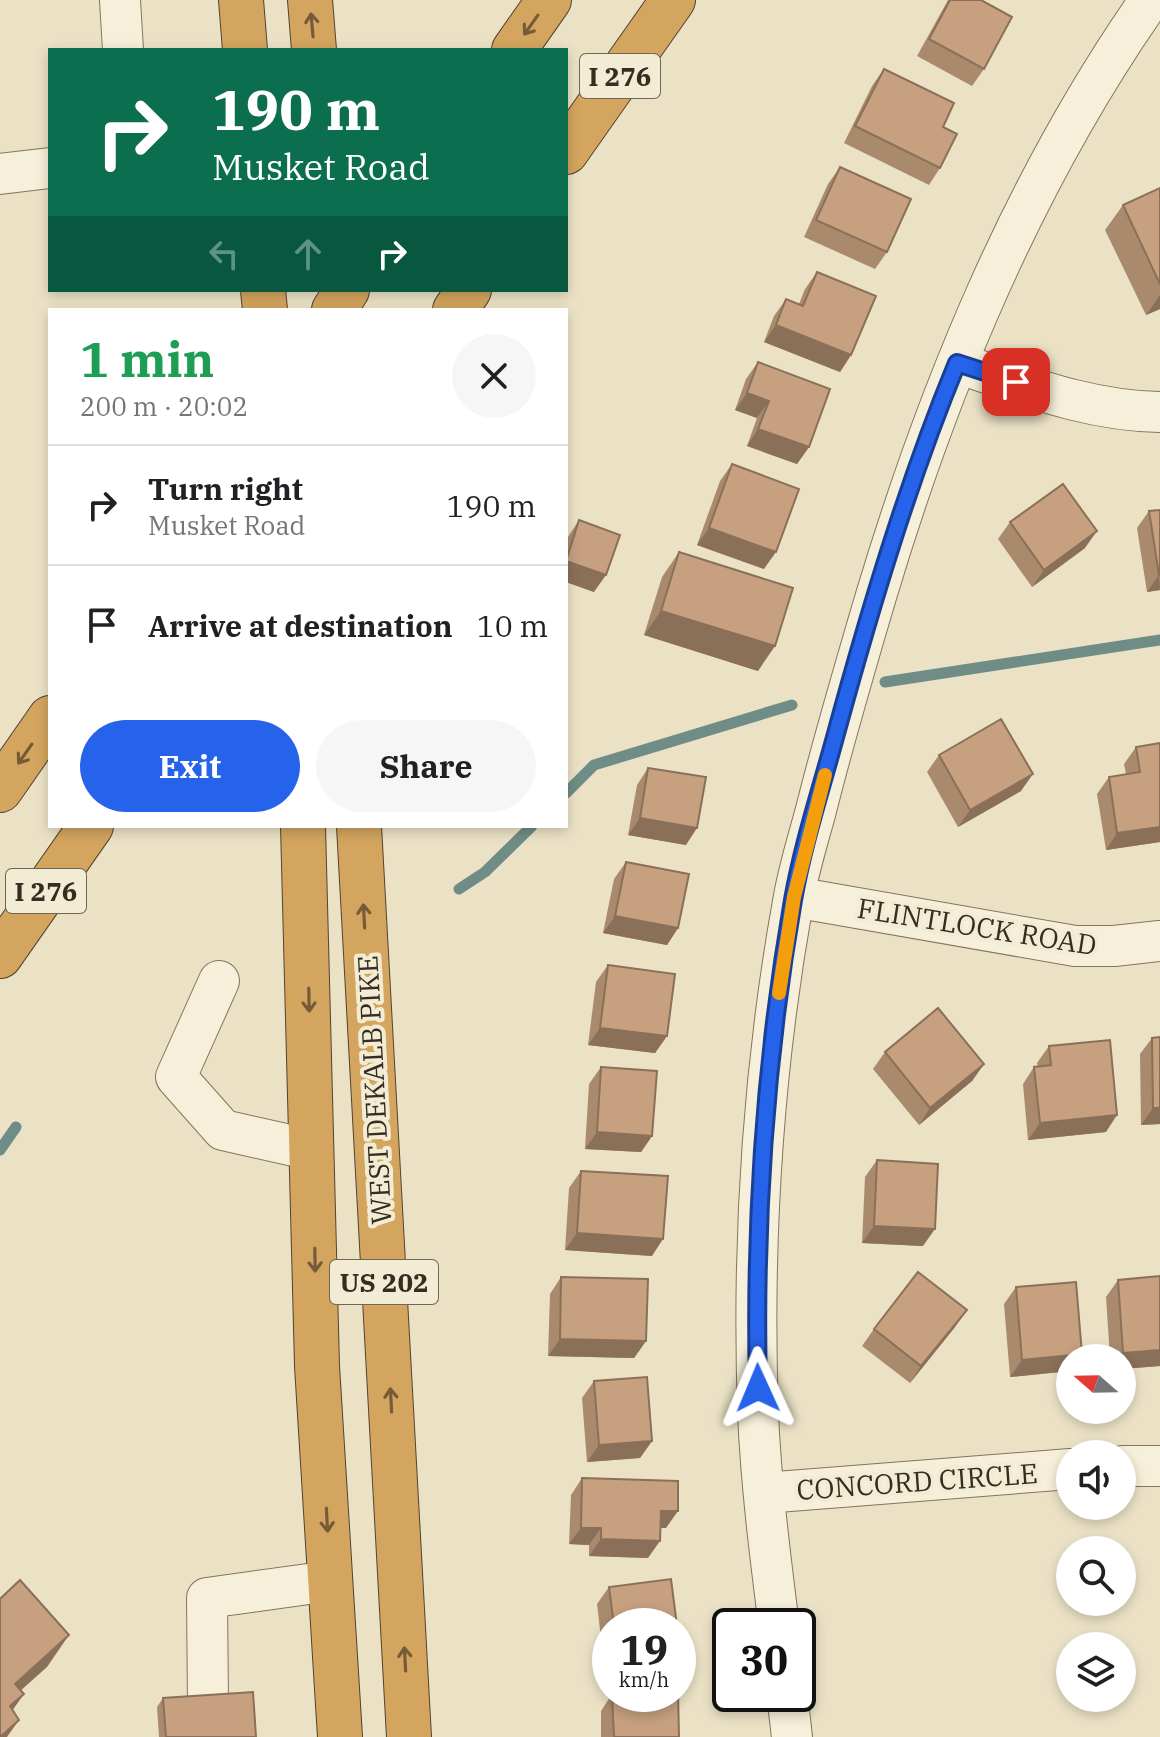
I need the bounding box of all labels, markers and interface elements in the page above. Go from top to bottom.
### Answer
one-way arrow [304,12,319,39]
one-way arrow [523,13,540,36]
road number: I 276 [580,54,660,98]
text: 190 m [212,73,380,145]
icon: right [80,80,184,184]
text: Musket Road [212,143,430,190]
icon: left [202,232,246,276]
icon: ahead [286,232,330,276]
icon: right [370,232,414,276]
text: 1 min [80,328,214,390]
button: close [452,334,536,418]
pin [982,348,1050,416]
icon: arrive [994,360,1038,404]
text: 200 m · 20:02 [80,389,248,423]
text: Turn right [148,469,303,508]
icon: right [80,483,124,527]
text: 190 m [446,486,536,525]
text: Musket Road [148,508,305,542]
icon: arrive [80,603,124,647]
text: Arrive at destination [148,606,453,645]
text: 10 m [477,606,548,645]
button: Exit [80,720,300,812]
button: Share [316,720,536,812]
one-way arrow [17,743,33,765]
road number: I 276 [6,869,86,913]
street label: FLINTLOCK ROAD [855,889,1099,963]
one-way arrow [356,903,371,930]
street label: WEST DEKALB PIKE [348,954,400,1226]
one-way arrow [301,986,317,1013]
one-way arrow [307,1246,323,1273]
road number: US 202 [330,1260,438,1304]
north arrow [1056,1344,1136,1424]
map controls [1056,1344,1136,1712]
position arrow [716,1346,800,1430]
one-way arrow [383,1387,398,1413]
button: sound [1056,1440,1136,1520]
street label: CONCORD CIRCLE [795,1454,1039,1508]
one-way arrow [319,1506,334,1533]
button: search [1056,1536,1136,1616]
speed limit sign: 30 [712,1608,816,1712]
text: 19 [620,1624,668,1676]
button: layers [1056,1632,1136,1712]
one-way arrow [397,1646,412,1673]
text: km/h [619,1666,669,1693]

